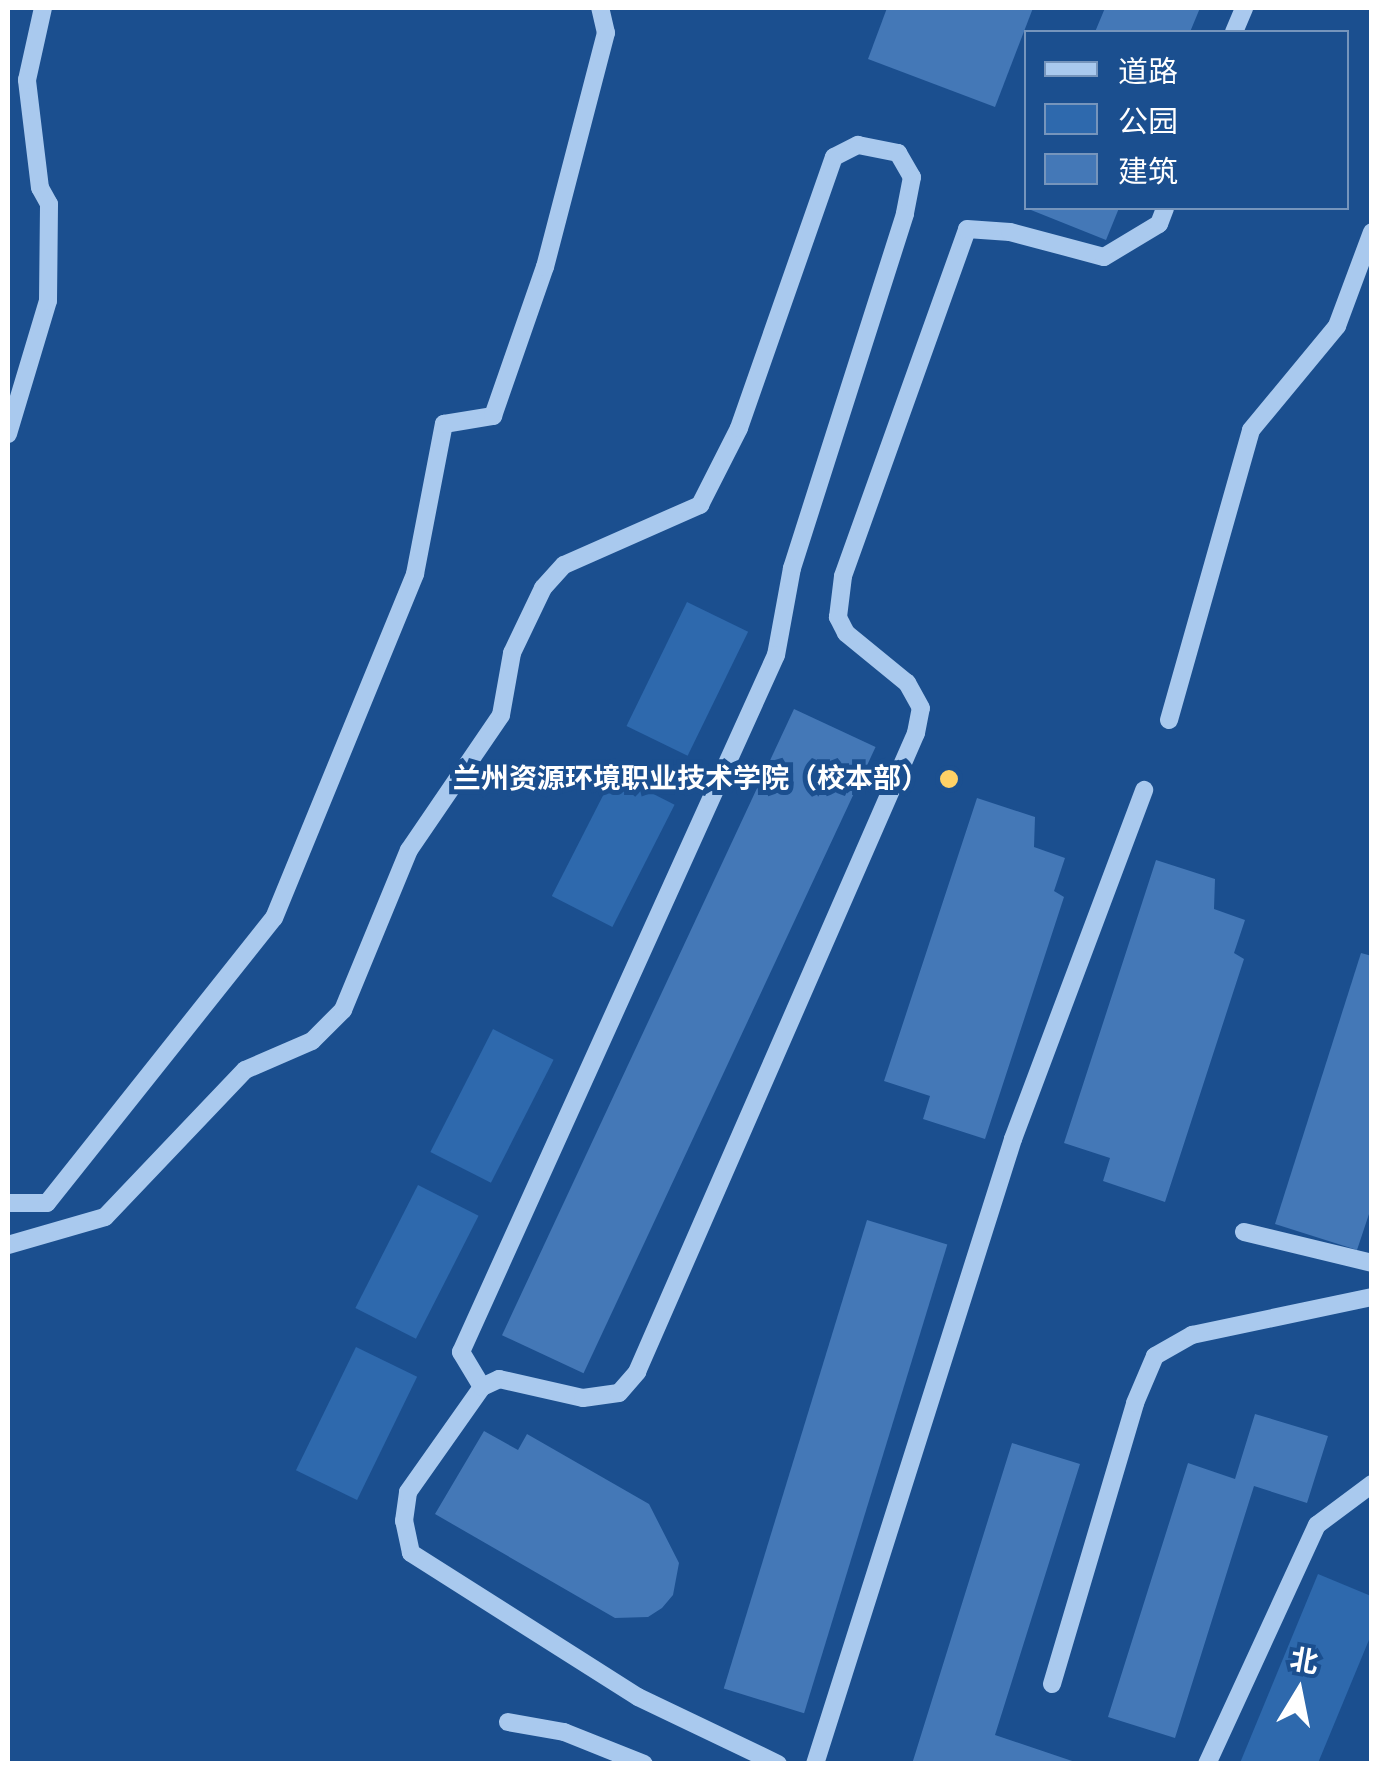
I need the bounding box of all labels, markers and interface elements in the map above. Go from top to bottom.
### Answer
legend [1024,30,1349,210]
text: 道路 [1118,54,1178,90]
text: 公园 [1118,104,1178,140]
text: 建筑 [1118,154,1178,190]
place label: 兰州资源环境职业技术学院（校本部） [453,762,929,796]
marker: 兰州资源环境职业技术学院（校本部） [938,768,960,790]
north arrow [1249,1641,1349,1741]
text: 北 [1288,1642,1321,1680]

